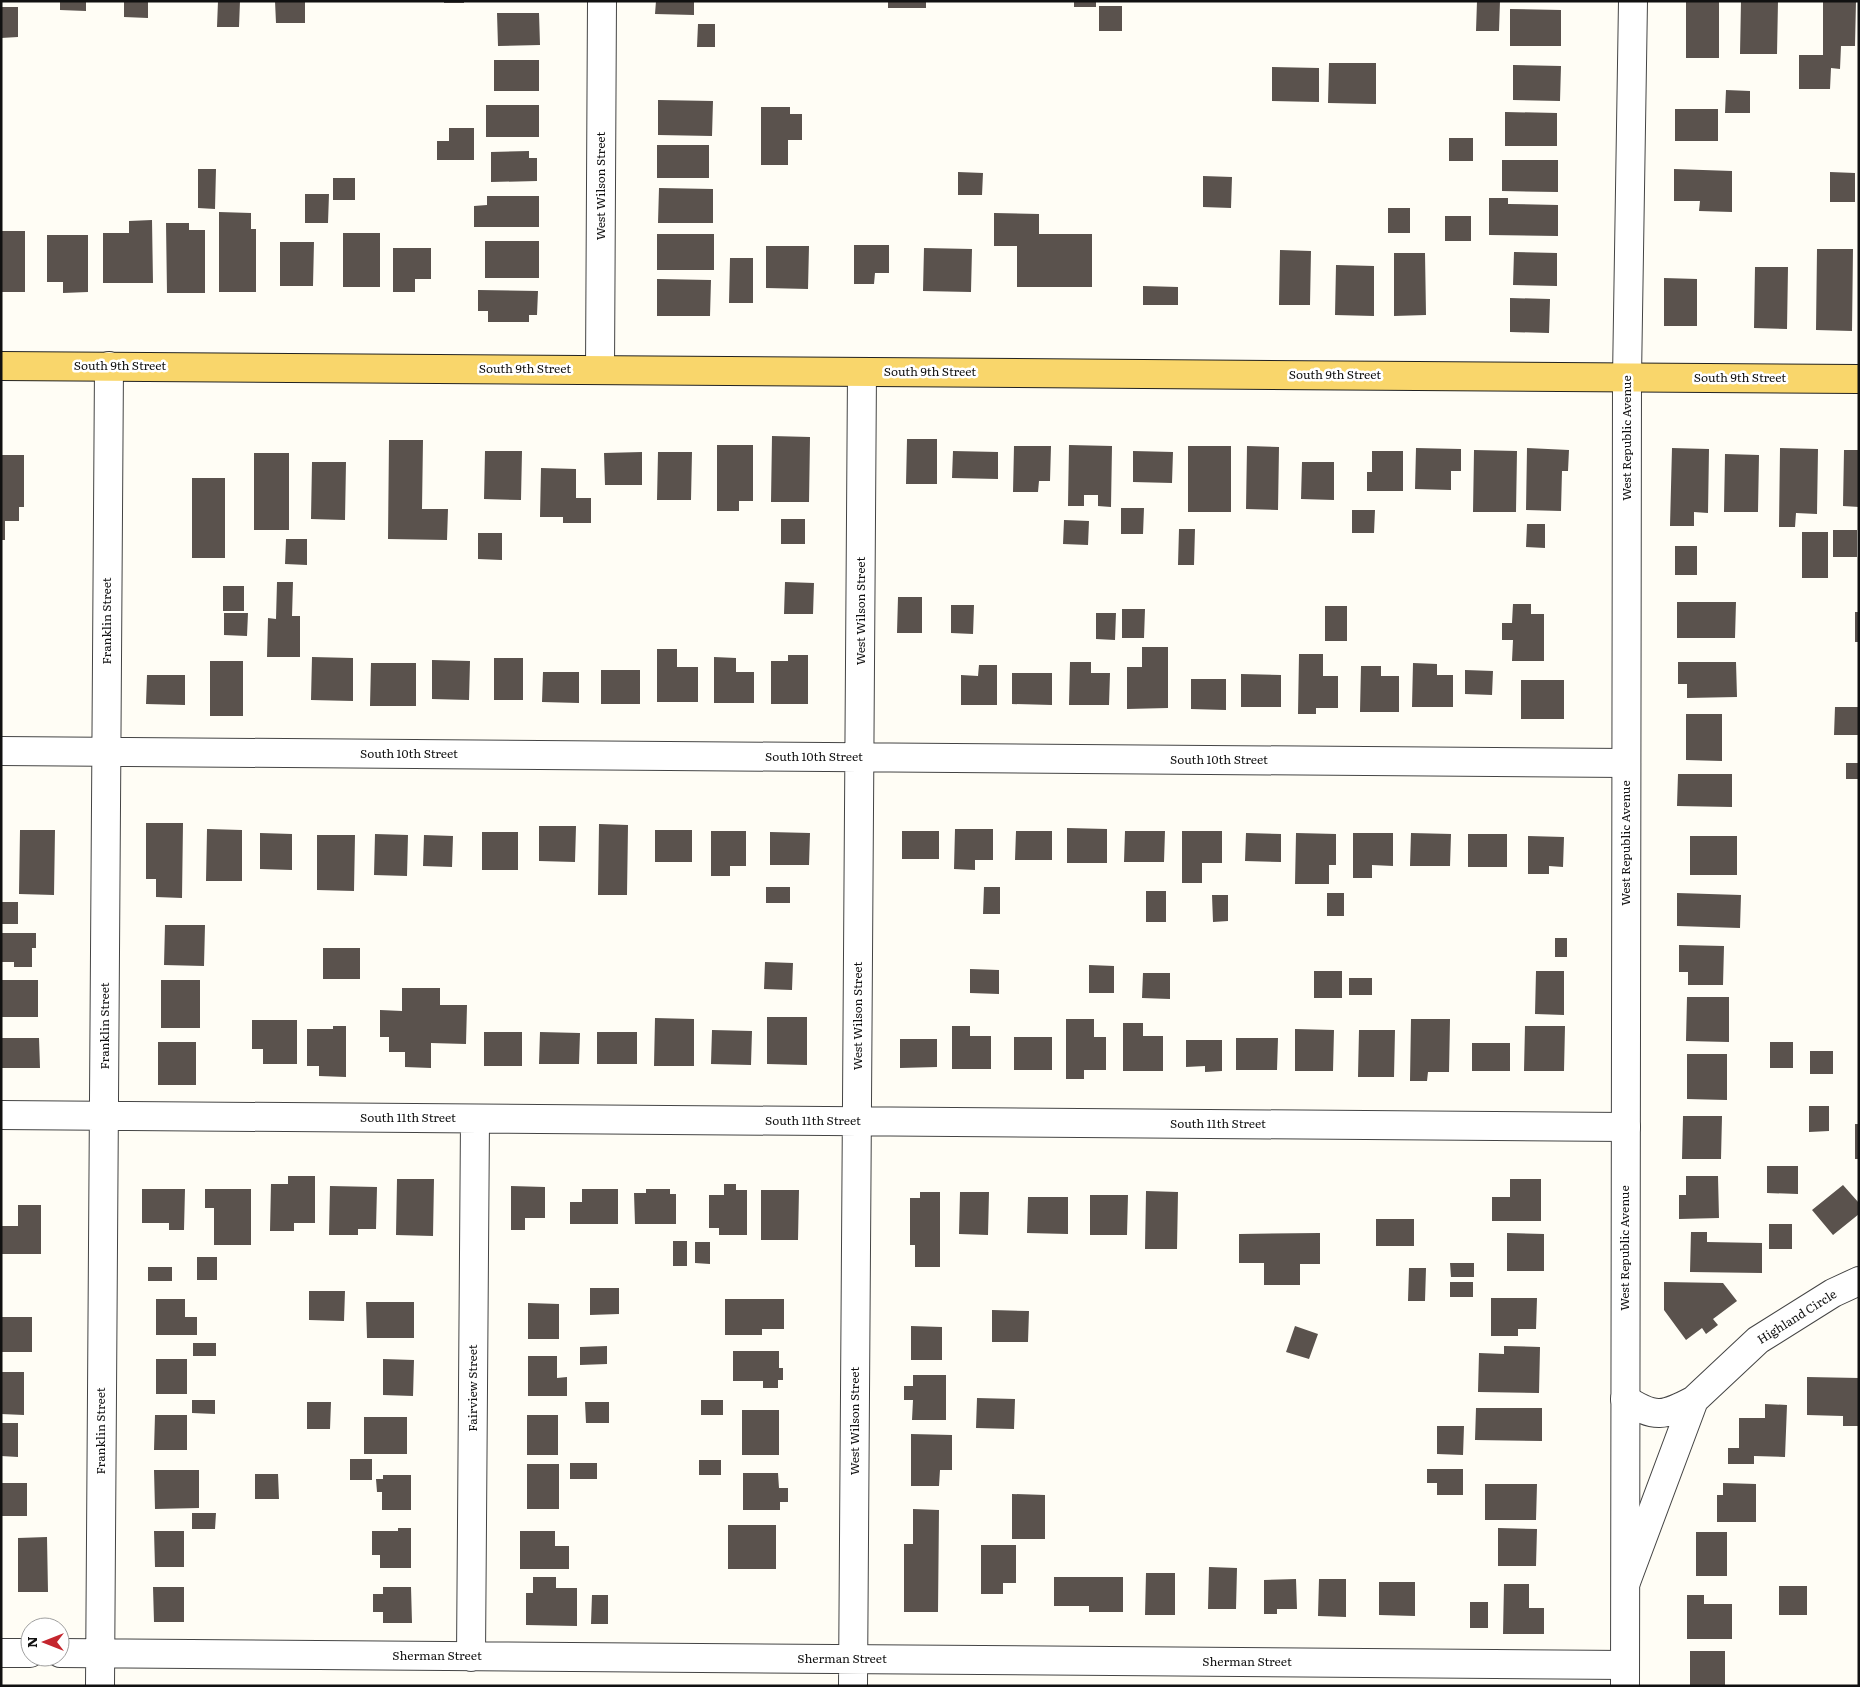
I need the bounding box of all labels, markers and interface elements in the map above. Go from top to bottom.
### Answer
street label: West Wilson Street [591,132,609,240]
street label: South 9th Street [74,356,166,374]
street label: South 9th Street [479,359,571,377]
street label: South 9th Street [884,362,976,380]
street label: South 9th Street [1289,365,1381,383]
street label: South 9th Street [1694,368,1786,386]
street label: West Republic Avenue [1617,375,1635,501]
street label: West Wilson Street [851,557,869,665]
street label: Franklin Street [97,577,115,665]
street label: South 10th Street [360,744,458,762]
street label: South 10th Street [765,747,863,765]
street label: South 10th Street [1170,750,1268,768]
street label: West Republic Avenue [1616,780,1634,906]
street label: West Wilson Street [848,962,866,1070]
street label: Franklin Street [95,982,113,1070]
street label: South 11th Street [360,1108,456,1126]
street label: South 11th Street [765,1111,861,1129]
street label: South 11th Street [1170,1114,1266,1132]
street label: West Republic Avenue [1615,1185,1633,1311]
street label: Highland Circle [1753,1285,1840,1348]
street label: Fairview Street [463,1344,481,1432]
street label: West Wilson Street [845,1367,863,1475]
street label: Franklin Street [91,1387,109,1475]
north arrow [20,1617,70,1667]
text: N [21,1636,41,1648]
street label: Sherman Street [392,1646,482,1664]
street label: Sherman Street [797,1649,887,1667]
street label: Sherman Street [1202,1652,1292,1670]

